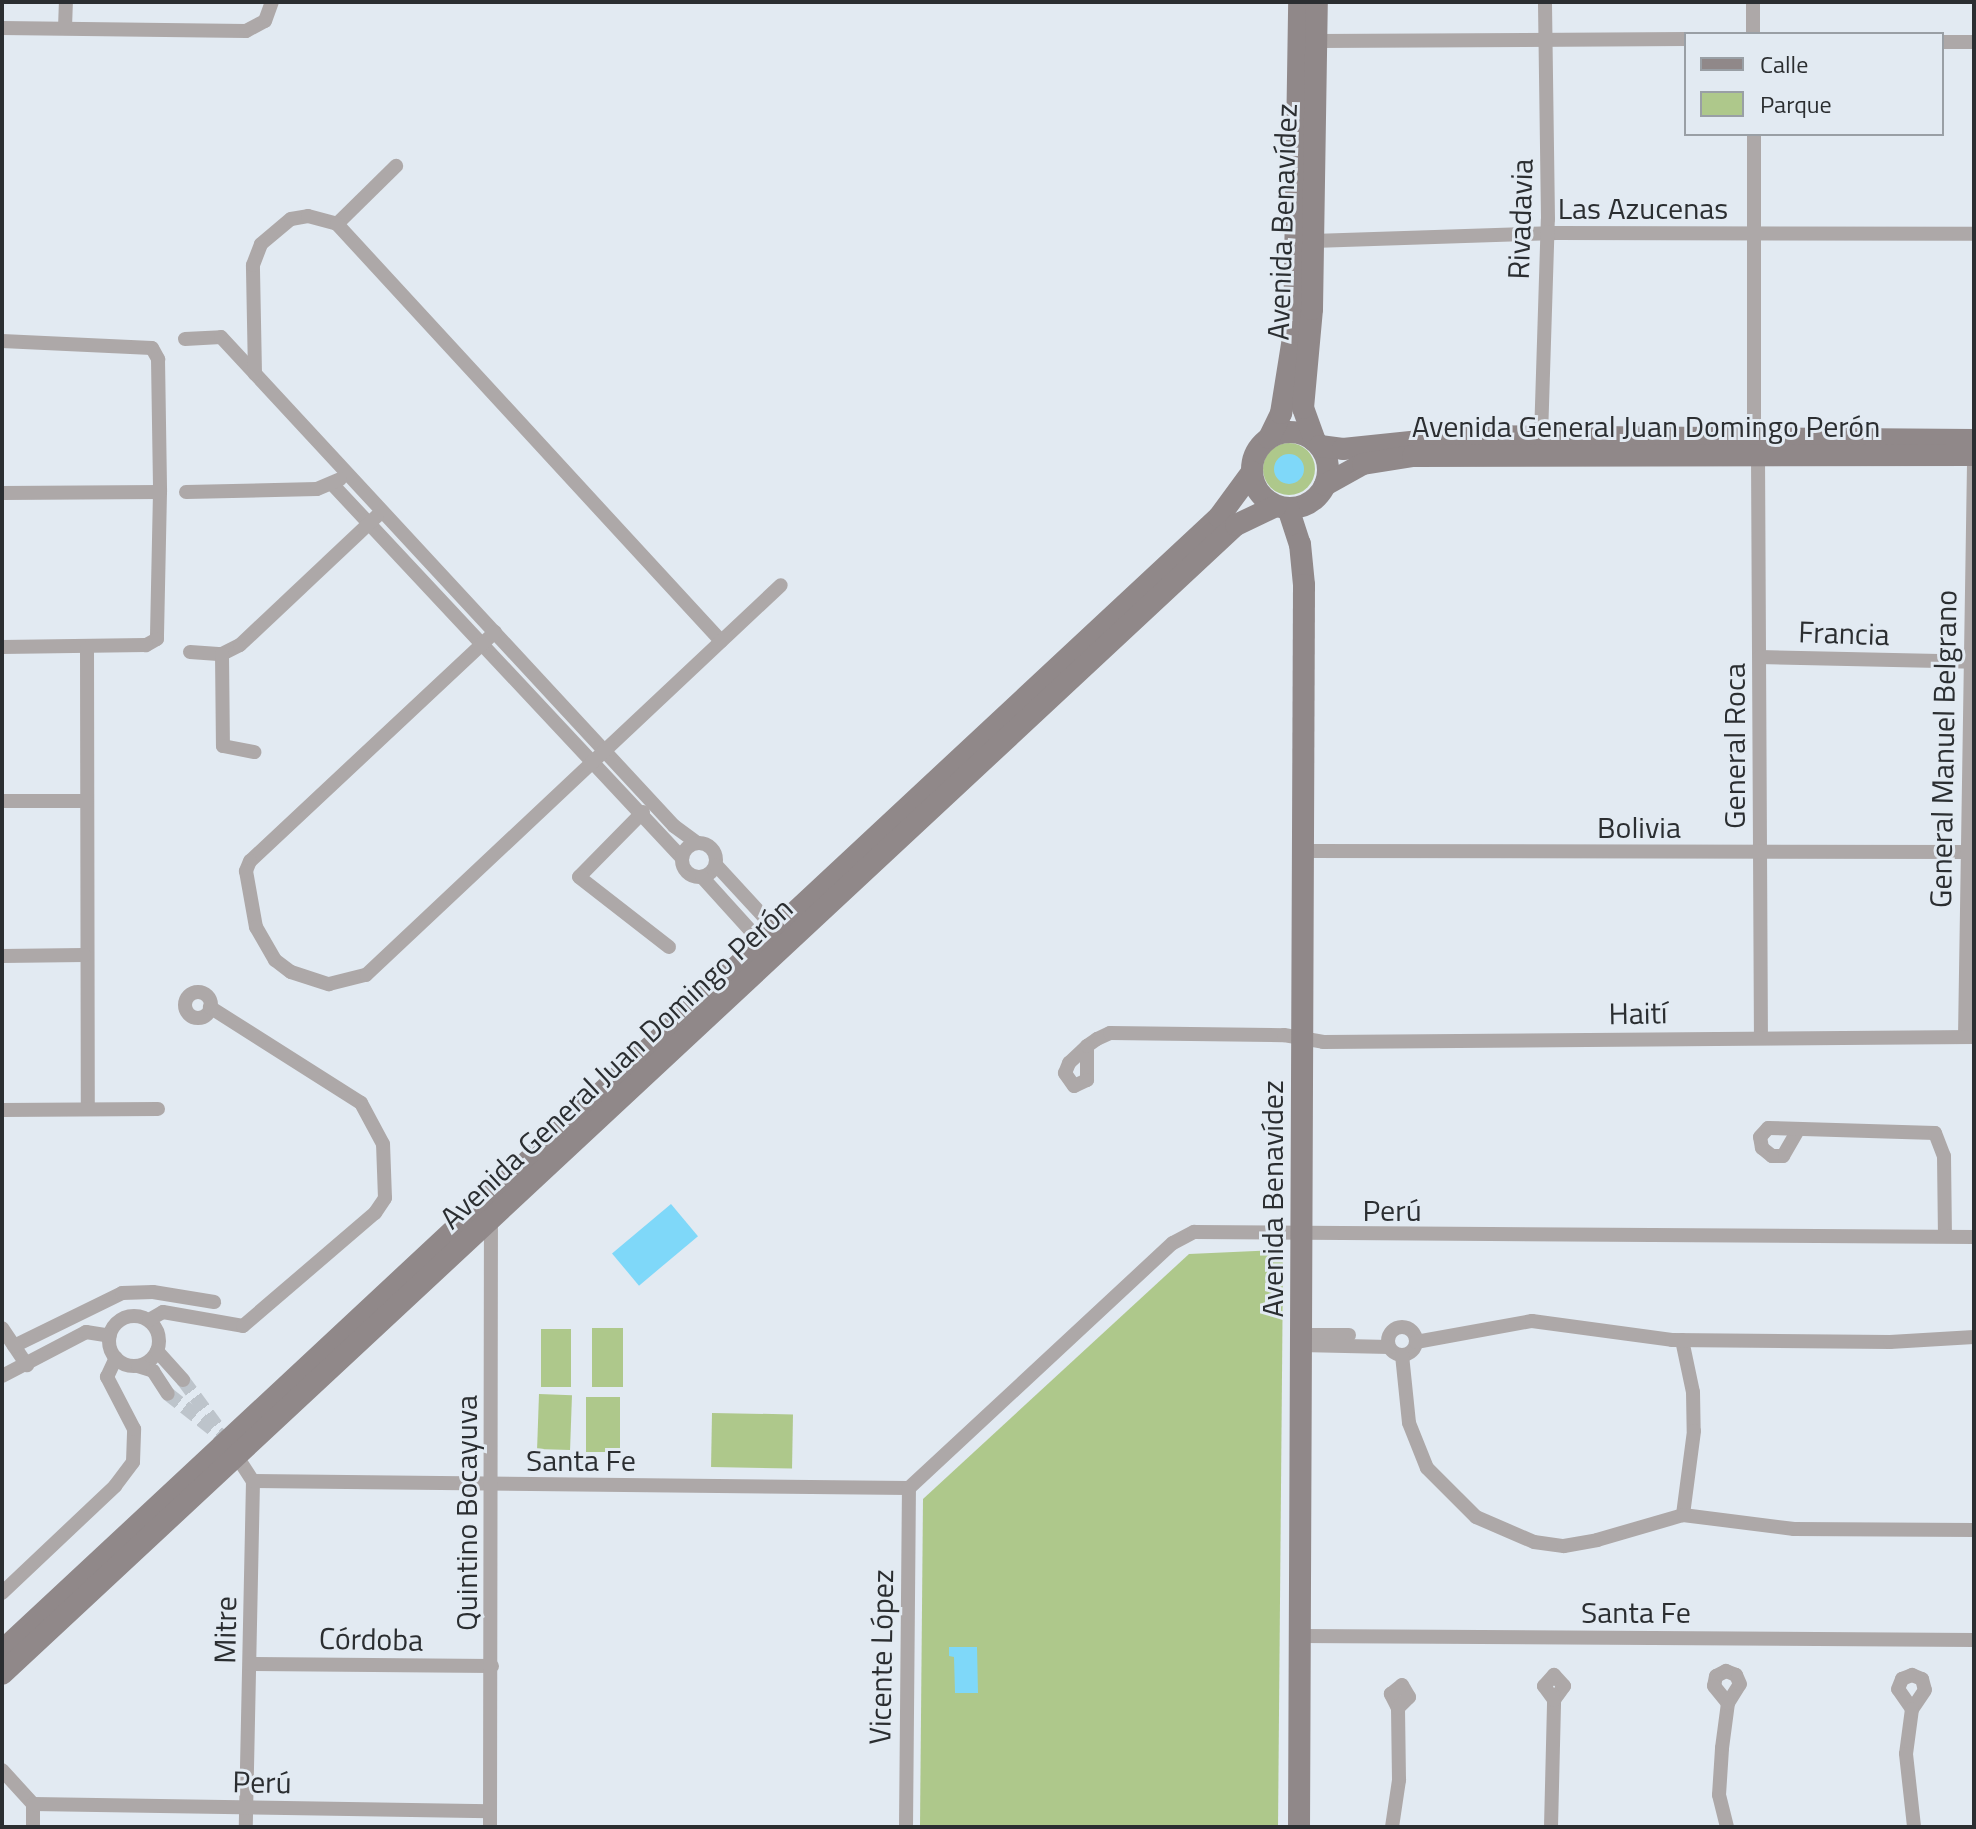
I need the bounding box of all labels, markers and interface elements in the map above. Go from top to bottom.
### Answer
legend [1684,32,1944,136]
text: Calle [1760,46,1808,82]
text: Parque [1760,86,1832,122]
street label: Avenida Benavídez [1260,103,1304,341]
street label: Rivadavia [1500,158,1540,280]
street label: Las Azucenas [1558,190,1728,226]
street label: Avenida General Juan Domingo Perón [1412,408,1880,444]
street label: General Manuel Belgrano [1922,590,1964,908]
street label: Francia [1798,613,1890,653]
street label: General Roca [1716,663,1752,829]
street label: Bolivia [1597,809,1681,845]
street label: Avenida General Juan Domingo Perón [432,890,800,1236]
street label: Haití [1608,994,1668,1032]
street label: Avenida Benavídez [1254,1080,1290,1318]
street label: Perú [1362,1192,1422,1228]
street label: Quintino Bocayuva [448,1395,484,1631]
street label: Santa Fe [526,1442,636,1478]
street label: Vicente López [861,1569,901,1745]
street label: Santa Fe [1581,1594,1691,1630]
street label: Mitre [206,1596,244,1664]
street label: Córdoba [319,1620,423,1658]
street label: Perú [232,1763,292,1801]

